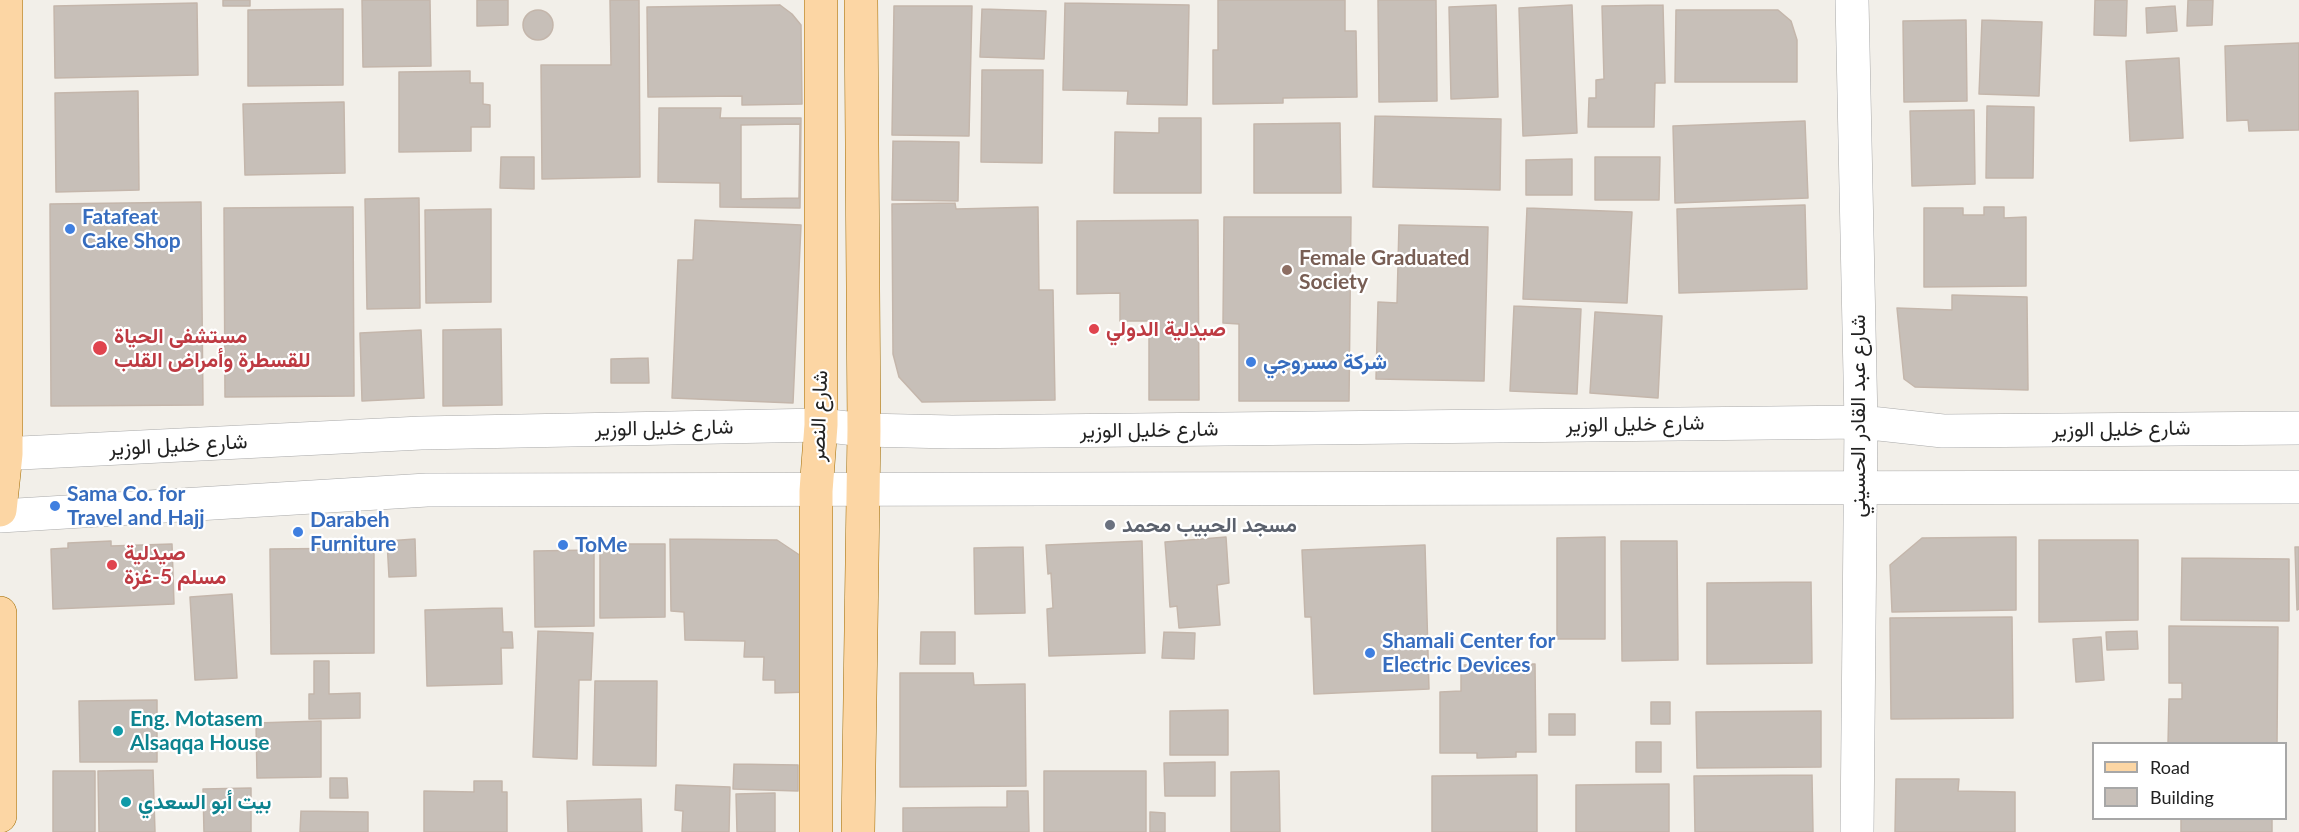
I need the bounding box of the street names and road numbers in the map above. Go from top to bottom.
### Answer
street label: شارع عبد القادر الحسيني [1845,314,1871,518]
street label: شارع النصر [805,370,833,462]
street label: شارع خليل الوزير [1565,410,1705,438]
street label: شارع خليل الوزير [594,414,734,442]
street label: شارع خليل الوزير [2051,415,2191,443]
street label: شارع خليل الوزير [1079,416,1219,444]
street label: شارع خليل الوزير [108,429,248,461]

